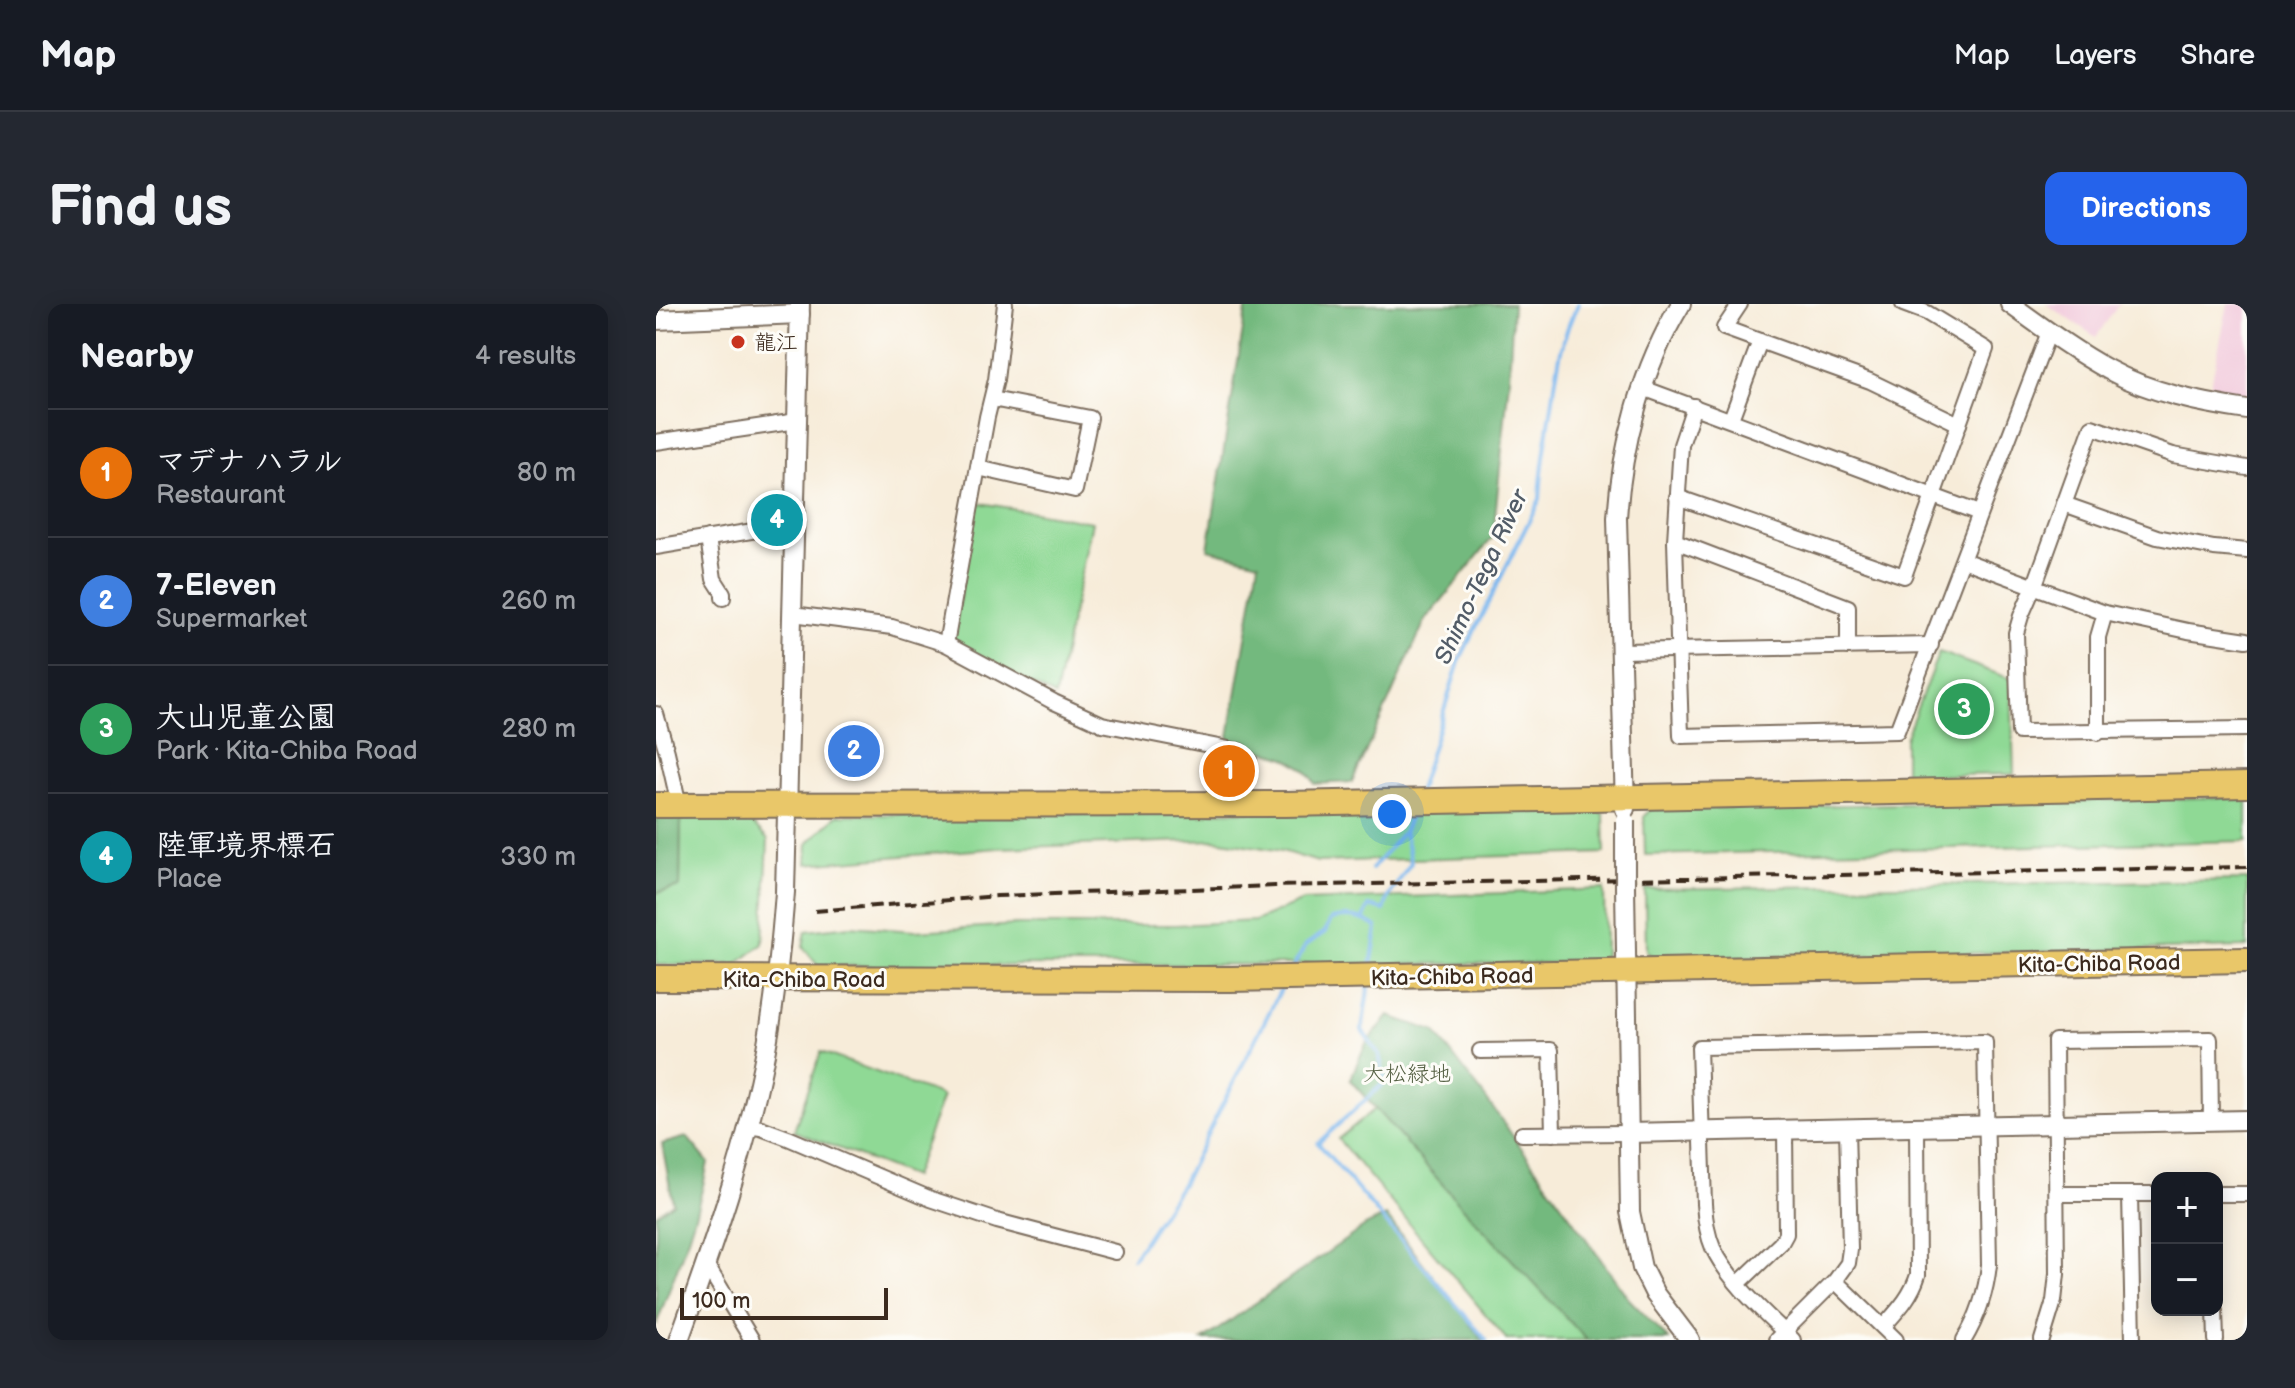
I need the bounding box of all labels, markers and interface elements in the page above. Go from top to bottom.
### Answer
text: Map [40,33,116,78]
text: Map [1954,39,2010,72]
text: Layers [2054,39,2137,72]
text: Share [2181,39,2255,72]
button: Directions [2045,172,2247,245]
text: Find us [48,175,232,242]
place label: 龍江 [754,330,798,357]
marker: 龍江 [729,333,747,351]
text: Nearby [80,336,194,377]
text: 4 results [475,341,576,372]
text: マデナ ハラル [156,444,343,480]
text: 1 [101,458,111,489]
text: 80 m [517,458,576,489]
text: Restaurant [156,480,285,511]
water label: Shimo-Tega River [1428,483,1536,669]
pin: 4 [751,490,803,550]
text: 7-Eleven [156,568,277,604]
text: 2 [98,586,114,617]
text: 260 m [501,586,576,617]
text: Supermarket [156,604,307,635]
pin: 3 [1938,679,1990,739]
text: 大山児童公園 [156,700,336,736]
text: 3 [98,714,114,745]
text: 280 m [502,714,576,745]
pin: 2 [828,721,880,781]
text: Park · Kita-Chiba Road [156,736,418,767]
pin: 1 [1203,741,1255,801]
your location [1372,794,1412,834]
text: 陸軍境界標石 [156,828,336,864]
text: 4 [98,842,114,873]
text: 330 m [500,842,576,873]
text: Place [156,864,222,895]
street label: Kita-Chiba Road [2017,950,2181,979]
street label: Kita-Chiba Road [1370,963,1534,992]
street label: Kita-Chiba Road [723,967,885,994]
park label: 大松緑地 [1363,1061,1451,1088]
map controls [2151,1172,2223,1316]
button: + [2151,1172,2223,1244]
button: − [2151,1244,2223,1316]
scale bar [680,1284,888,1320]
text: 100 m [692,1288,751,1315]

